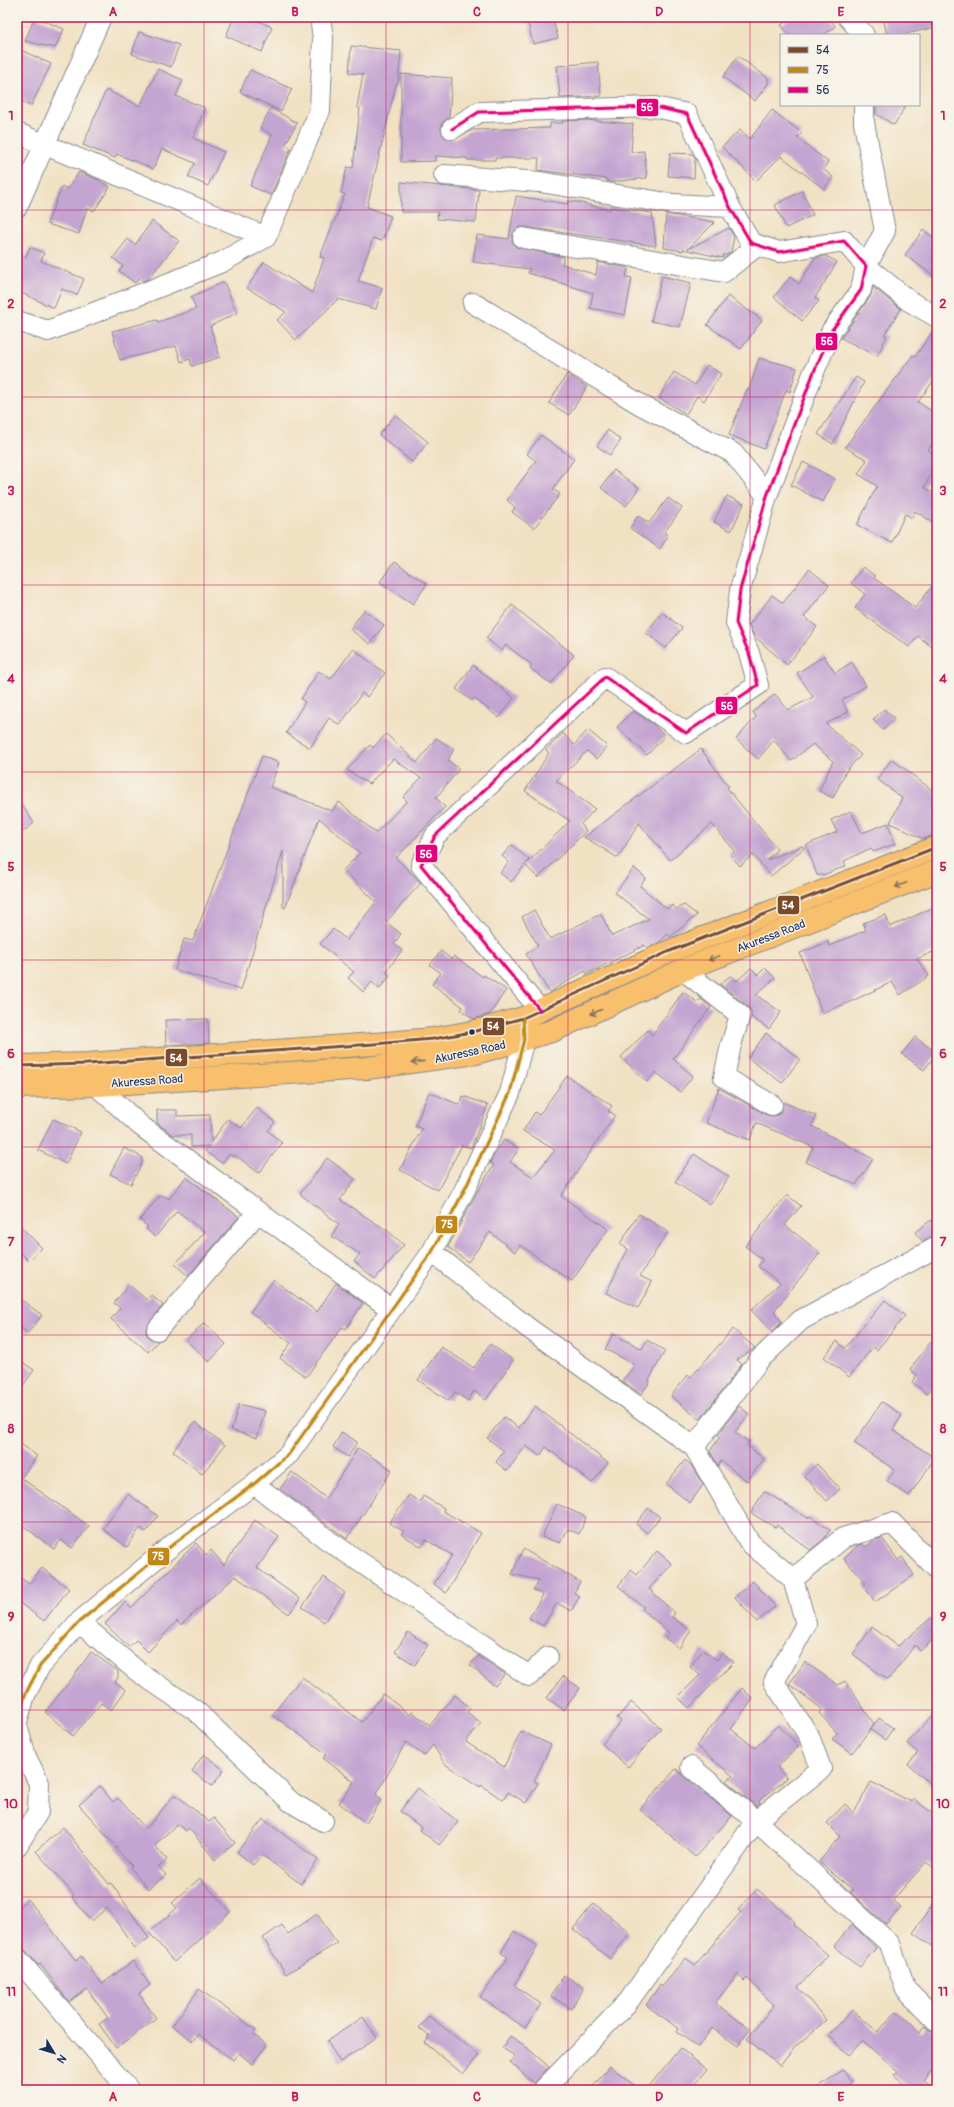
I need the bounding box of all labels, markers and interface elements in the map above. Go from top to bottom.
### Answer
text: A [109,4,118,20]
text: B [291,4,299,20]
text: C [473,4,481,20]
text: D [655,4,663,20]
text: E [838,4,845,20]
legend [780,34,920,106]
text: 54 [816,43,830,58]
text: 75 [816,63,829,78]
text: 56 [816,83,830,98]
line badge: 56 [636,98,659,117]
text: 56 [641,101,654,114]
text: 1 [8,108,14,124]
text: 1 [940,108,946,124]
text: 2 [7,296,15,312]
text: 2 [939,296,947,312]
line badge: 56 [815,332,838,351]
text: 56 [821,335,834,348]
text: 3 [7,483,15,499]
text: 3 [939,483,947,499]
text: 4 [7,671,15,687]
text: 4 [939,671,947,687]
line badge: 56 [715,696,738,715]
text: 56 [721,700,734,713]
line badge: 56 [415,844,438,863]
text: 56 [420,848,433,861]
text: 5 [7,859,15,875]
text: 5 [939,859,947,875]
one-way arrow [895,882,907,890]
line badge: 54 [777,895,800,915]
text: 54 [782,899,795,912]
street label: Akuressa Road [735,916,808,956]
one-way arrow [709,954,721,962]
one-way arrow [591,1009,603,1016]
line badge: 54 [482,1017,505,1036]
text: 54 [487,1020,500,1033]
unlabelled marker [467,1027,477,1037]
street label: Akuressa Road [433,1038,507,1067]
text: 6 [7,1046,15,1062]
text: 6 [939,1046,947,1062]
line badge: 54 [165,1048,188,1067]
text: 54 [170,1052,183,1065]
one-way arrow [412,1058,425,1066]
street label: Akuressa Road [110,1071,184,1092]
line badge: 75 [435,1215,458,1234]
text: 75 [441,1218,453,1231]
text: 7 [8,1234,15,1250]
text: 7 [940,1234,947,1250]
text: 8 [8,1421,15,1437]
text: 8 [940,1421,947,1437]
line badge: 75 [147,1547,170,1566]
text: 75 [152,1550,164,1563]
text: 9 [8,1609,15,1625]
text: 9 [940,1609,947,1625]
text: 10 [4,1796,18,1812]
text: 10 [936,1796,950,1812]
text: 11 [6,1984,16,2000]
text: 11 [938,1984,948,2000]
north arrow [34,2033,74,2073]
text: N [54,2052,69,2066]
text: A [109,2089,118,2105]
text: B [291,2089,299,2105]
text: C [473,2089,481,2105]
text: D [655,2089,663,2105]
text: E [838,2089,845,2105]

